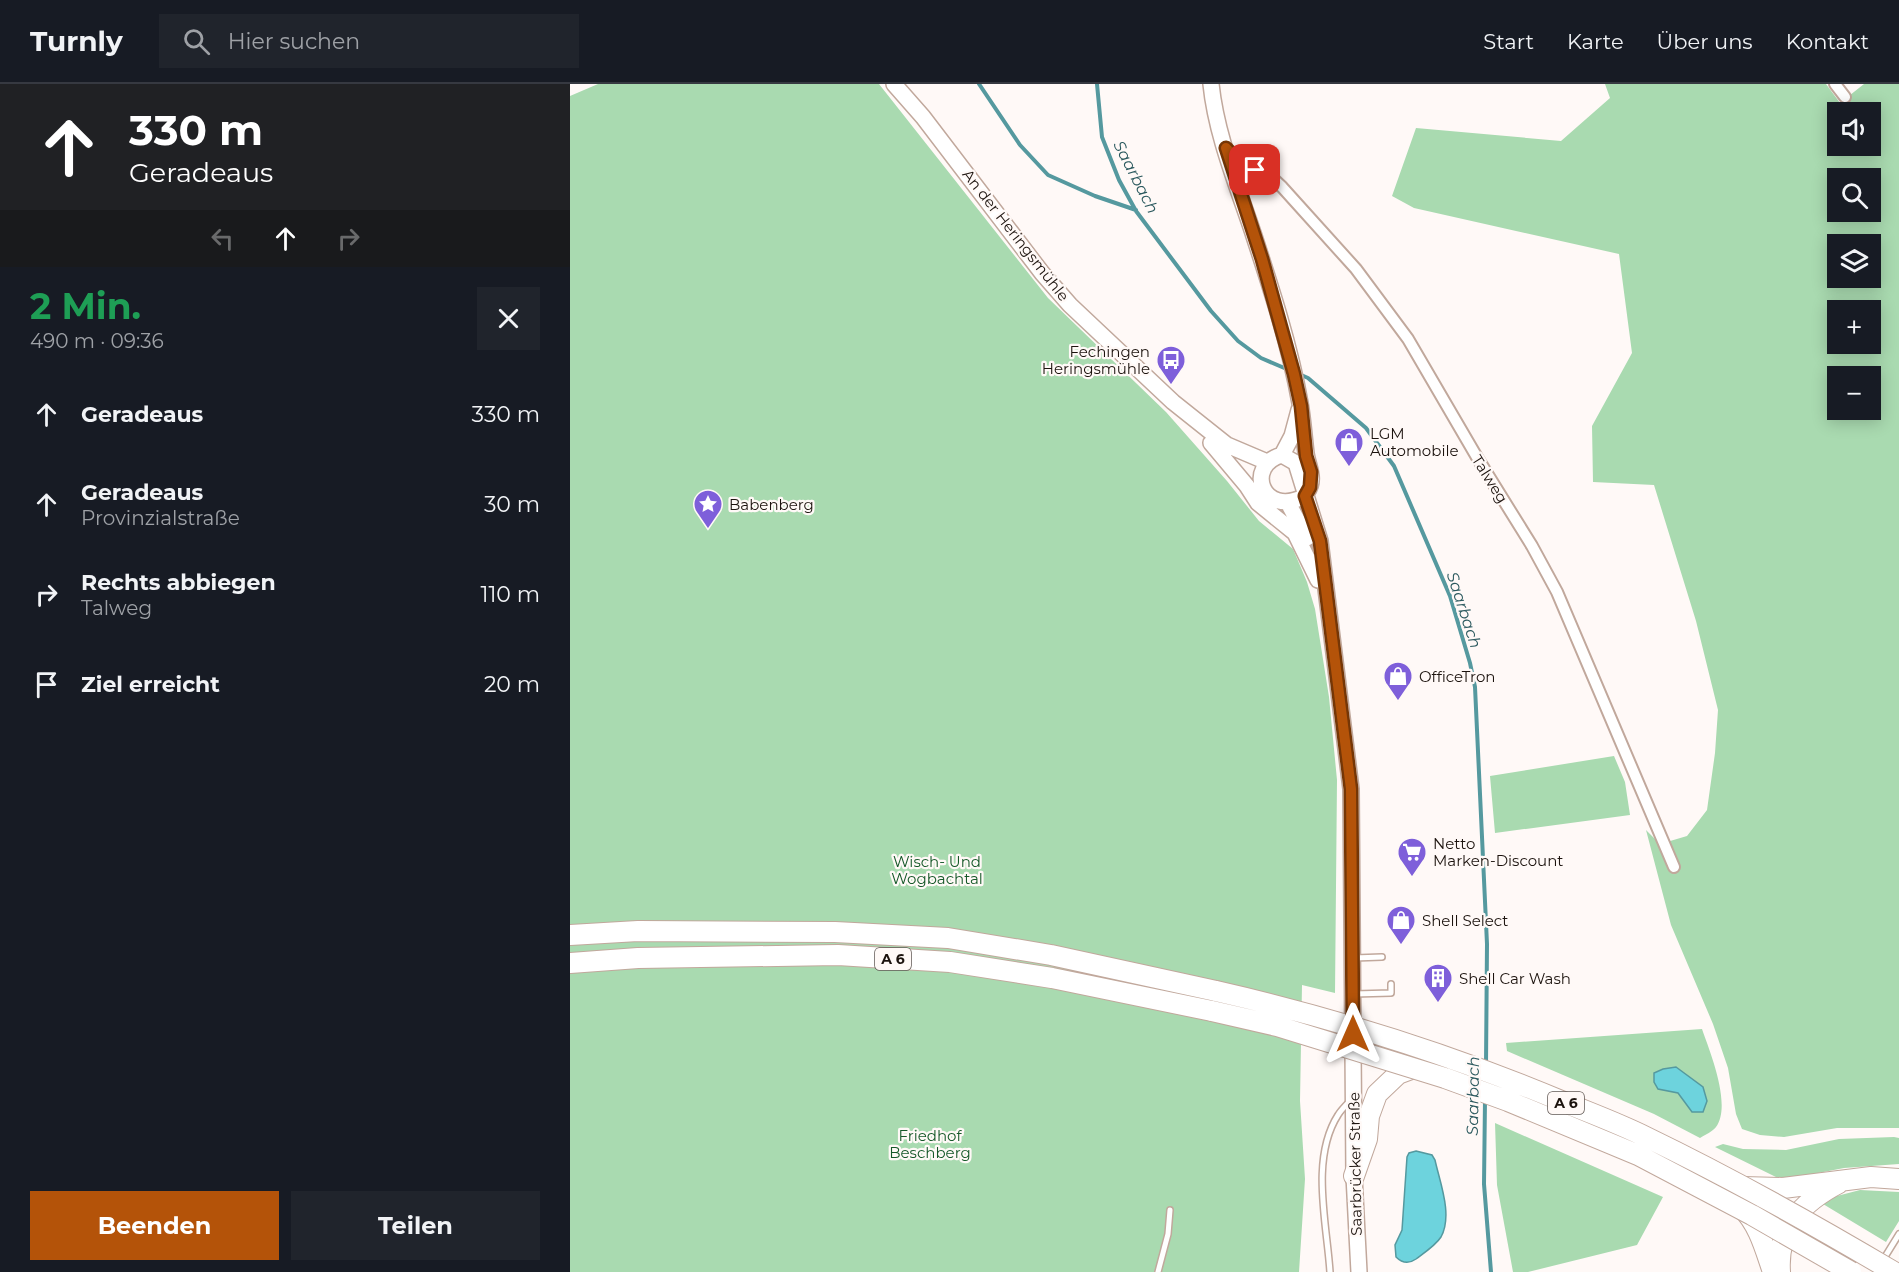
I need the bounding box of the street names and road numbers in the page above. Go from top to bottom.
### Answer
street label: An der Heringsmühle [959,165,1073,305]
street label: Talweg [1468,451,1512,507]
road number: A 6 [875,948,911,970]
street label: Saarbrücker Straße [1344,1092,1366,1236]
road number: A 6 [1548,1092,1584,1114]

